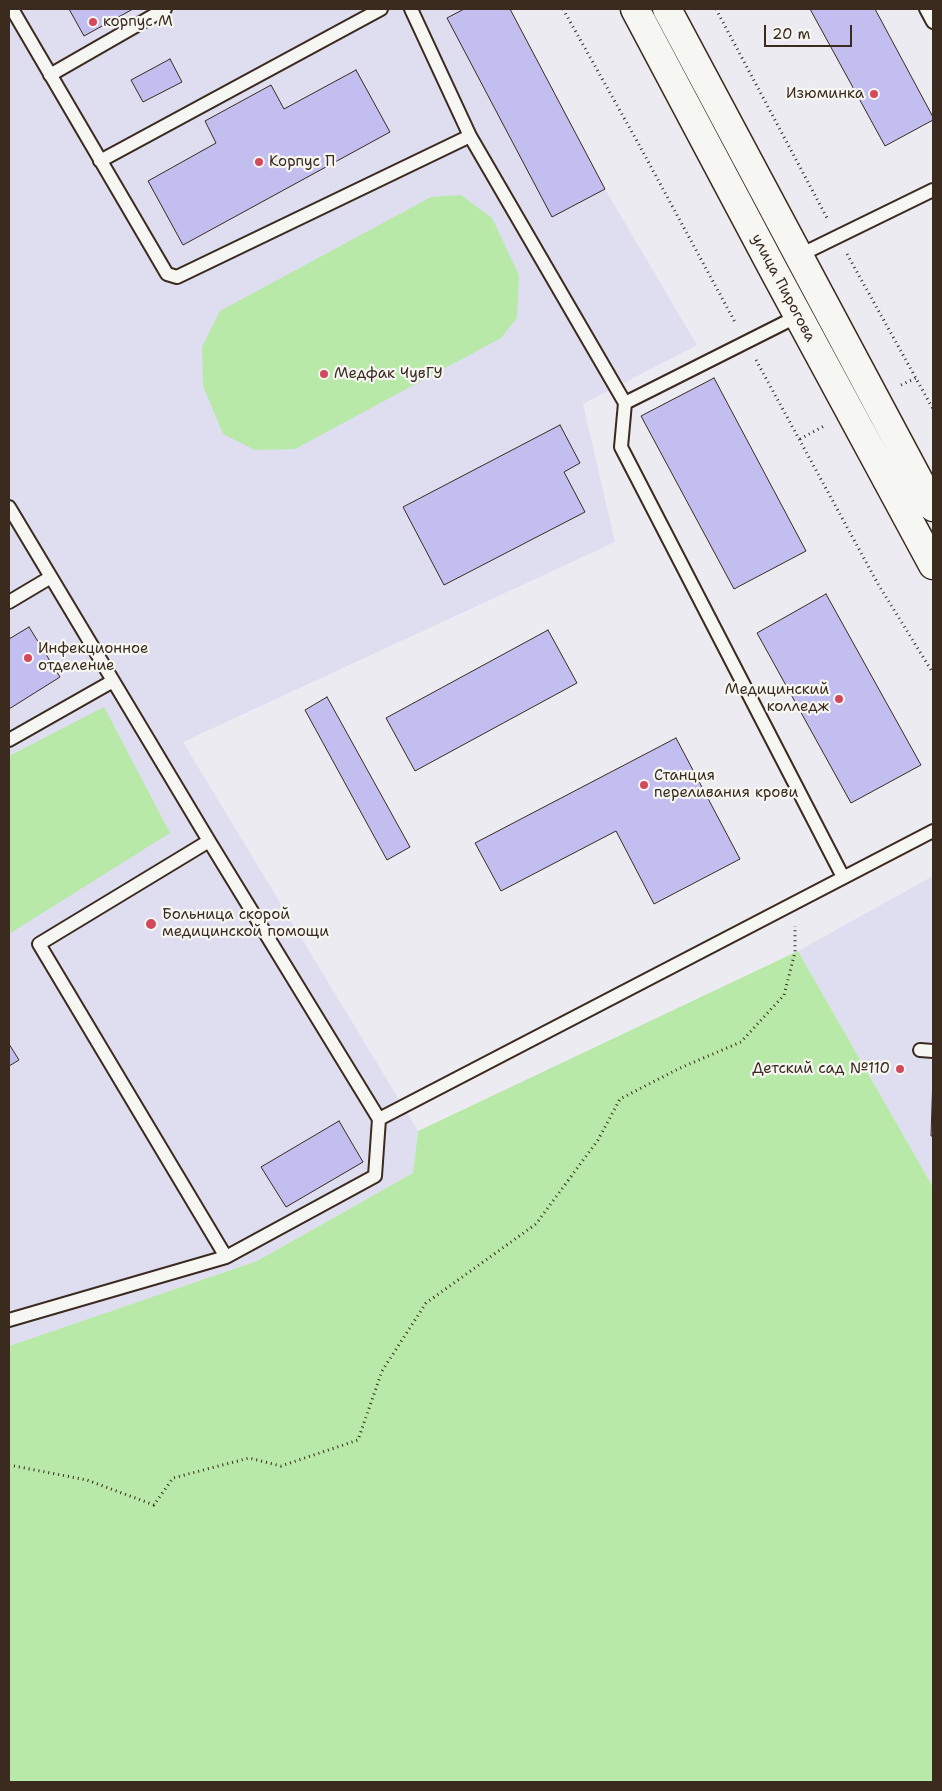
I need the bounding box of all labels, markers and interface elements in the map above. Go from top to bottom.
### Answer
place label: корпус М [103,13,173,31]
scale bar [767,15,854,47]
marker: корпус М [87,16,99,28]
text: 20 m [772,24,811,44]
place label: Изюминка [786,85,864,103]
marker: Изюминка [868,88,880,100]
place label: Корпус П [269,153,335,171]
marker: Корпус П [253,156,265,168]
street label: улица Пирогова [747,231,819,345]
place label: Медфак ЧувГУ [334,365,443,383]
marker: Медфак ЧувГУ [318,368,330,380]
place label: Инфекционное отделение [38,640,149,675]
marker: Инфекционное отделение [22,652,34,664]
place label: Медицинский колледж [725,681,829,716]
marker: Медицинский колледж [833,693,845,705]
place label: Станция переливания крови [654,767,798,802]
marker: Станция переливания крови [638,779,650,791]
place label: Больница скорой медицинской помощи [162,906,329,941]
marker: Больница скорой медицинской помощи [144,917,158,931]
place label: Детский сад №110 [752,1060,890,1078]
marker: Детский сад №110 [894,1063,906,1075]

